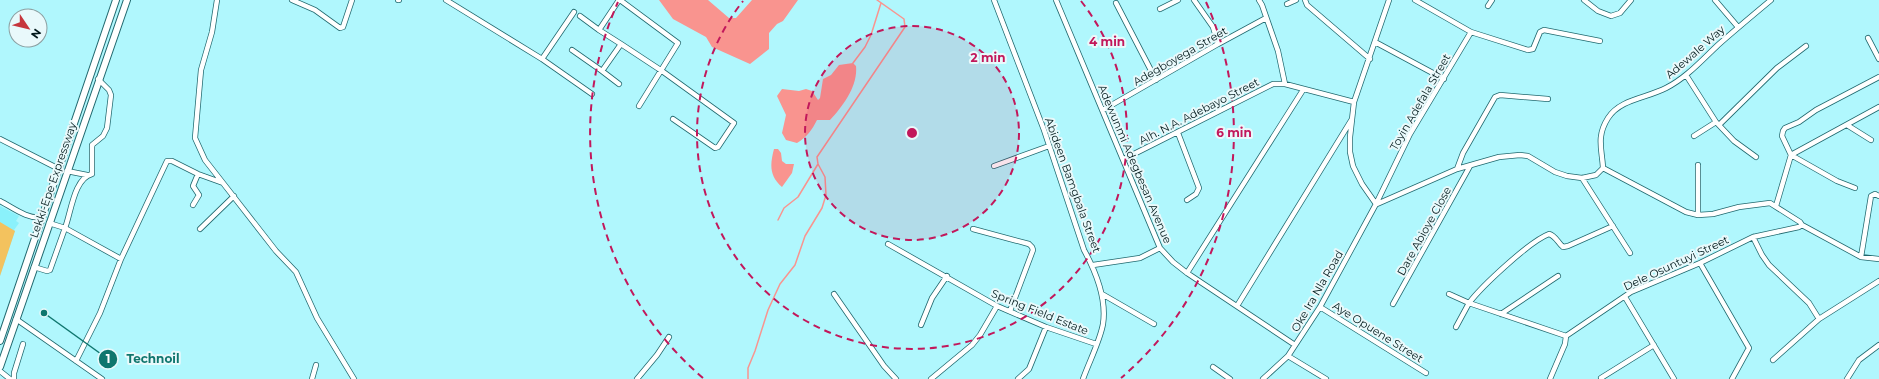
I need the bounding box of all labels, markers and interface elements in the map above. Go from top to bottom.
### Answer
north arrow [8,8,48,48]
street label: Adewale Way [1662,22,1728,82]
street label: Adegboyega Street [1130,23,1230,89]
text: N [28,26,44,41]
text: 4 min [1089,34,1125,49]
text: 2 min [971,50,1005,65]
street label: Toyin Adefala Street [1387,51,1454,153]
street label: Alh. N.A. Adebayo Street [1137,74,1262,147]
street label: Adewunmi Adegbesan Avenue [1095,83,1175,246]
street label: Abideen Bamgbala Street [1042,115,1104,255]
street label: Lekki-Epe Expressway [27,120,79,240]
text: 6 min [1216,125,1252,140]
centre of rings [905,126,919,140]
street label: Dare Abioye Close [1394,184,1454,278]
street label: Dele Osuntuyi Street [1621,232,1731,294]
street label: Oke Ira Nla Road [1288,248,1346,334]
street label: Spring Field Estate [989,286,1091,338]
street label: Aye Opuene Street [1330,299,1426,366]
callout: Technoil [98,347,187,371]
text: 1 [106,351,110,366]
text: Technoil [126,351,180,366]

